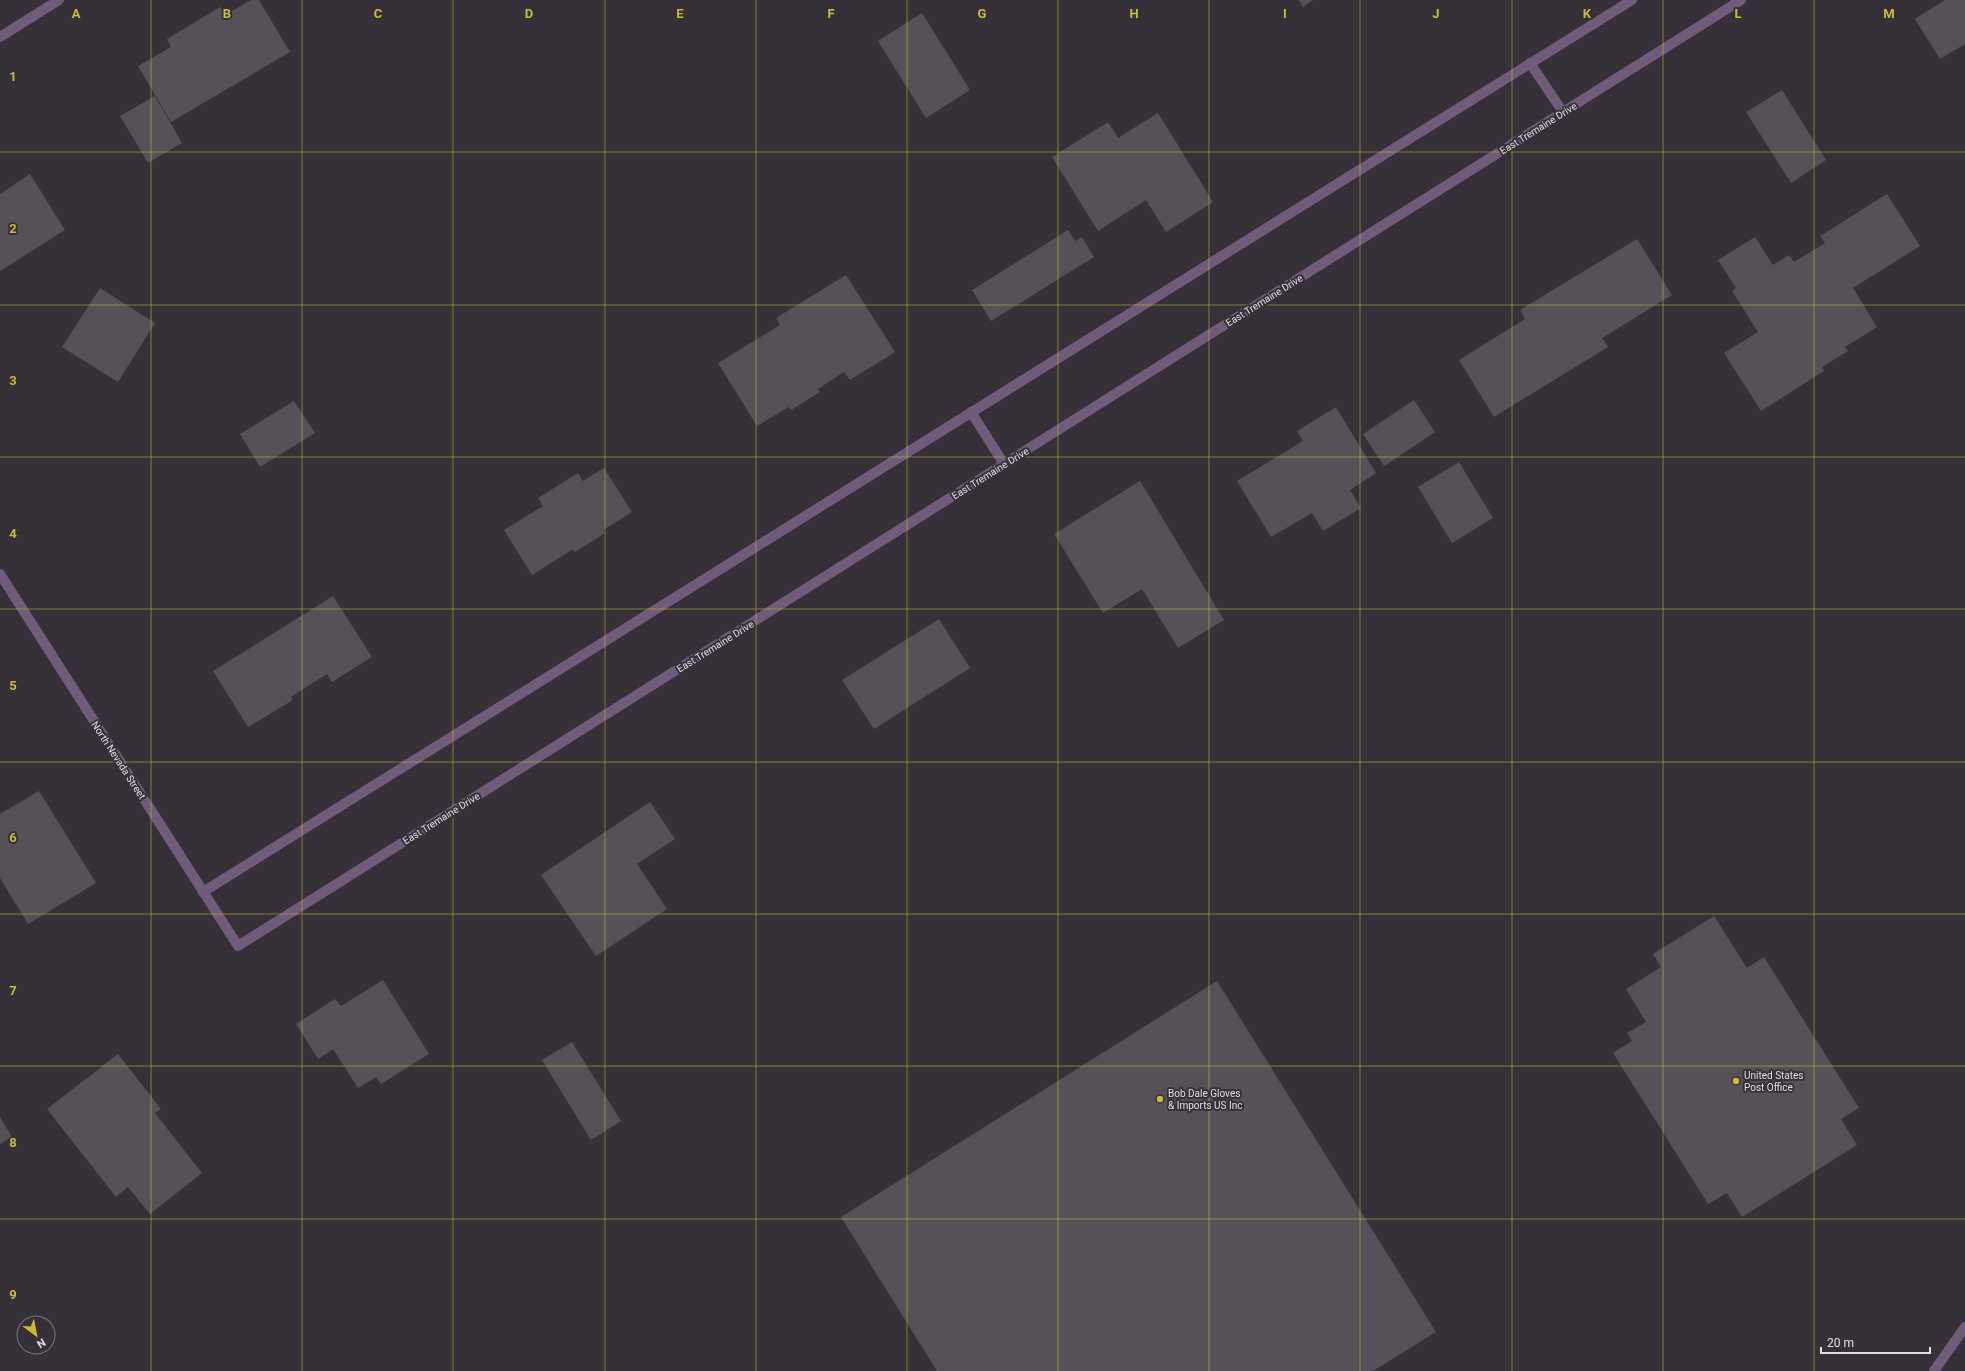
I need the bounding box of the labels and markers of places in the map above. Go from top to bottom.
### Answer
place label: United States Post Office [1744,1070,1804,1093]
marker: United States Post Office [1731,1076,1741,1086]
place label: Bob Dale Gloves & Imports US Inc [1168,1088,1242,1111]
marker: Bob Dale Gloves & Imports US Inc [1155,1094,1165,1104]

